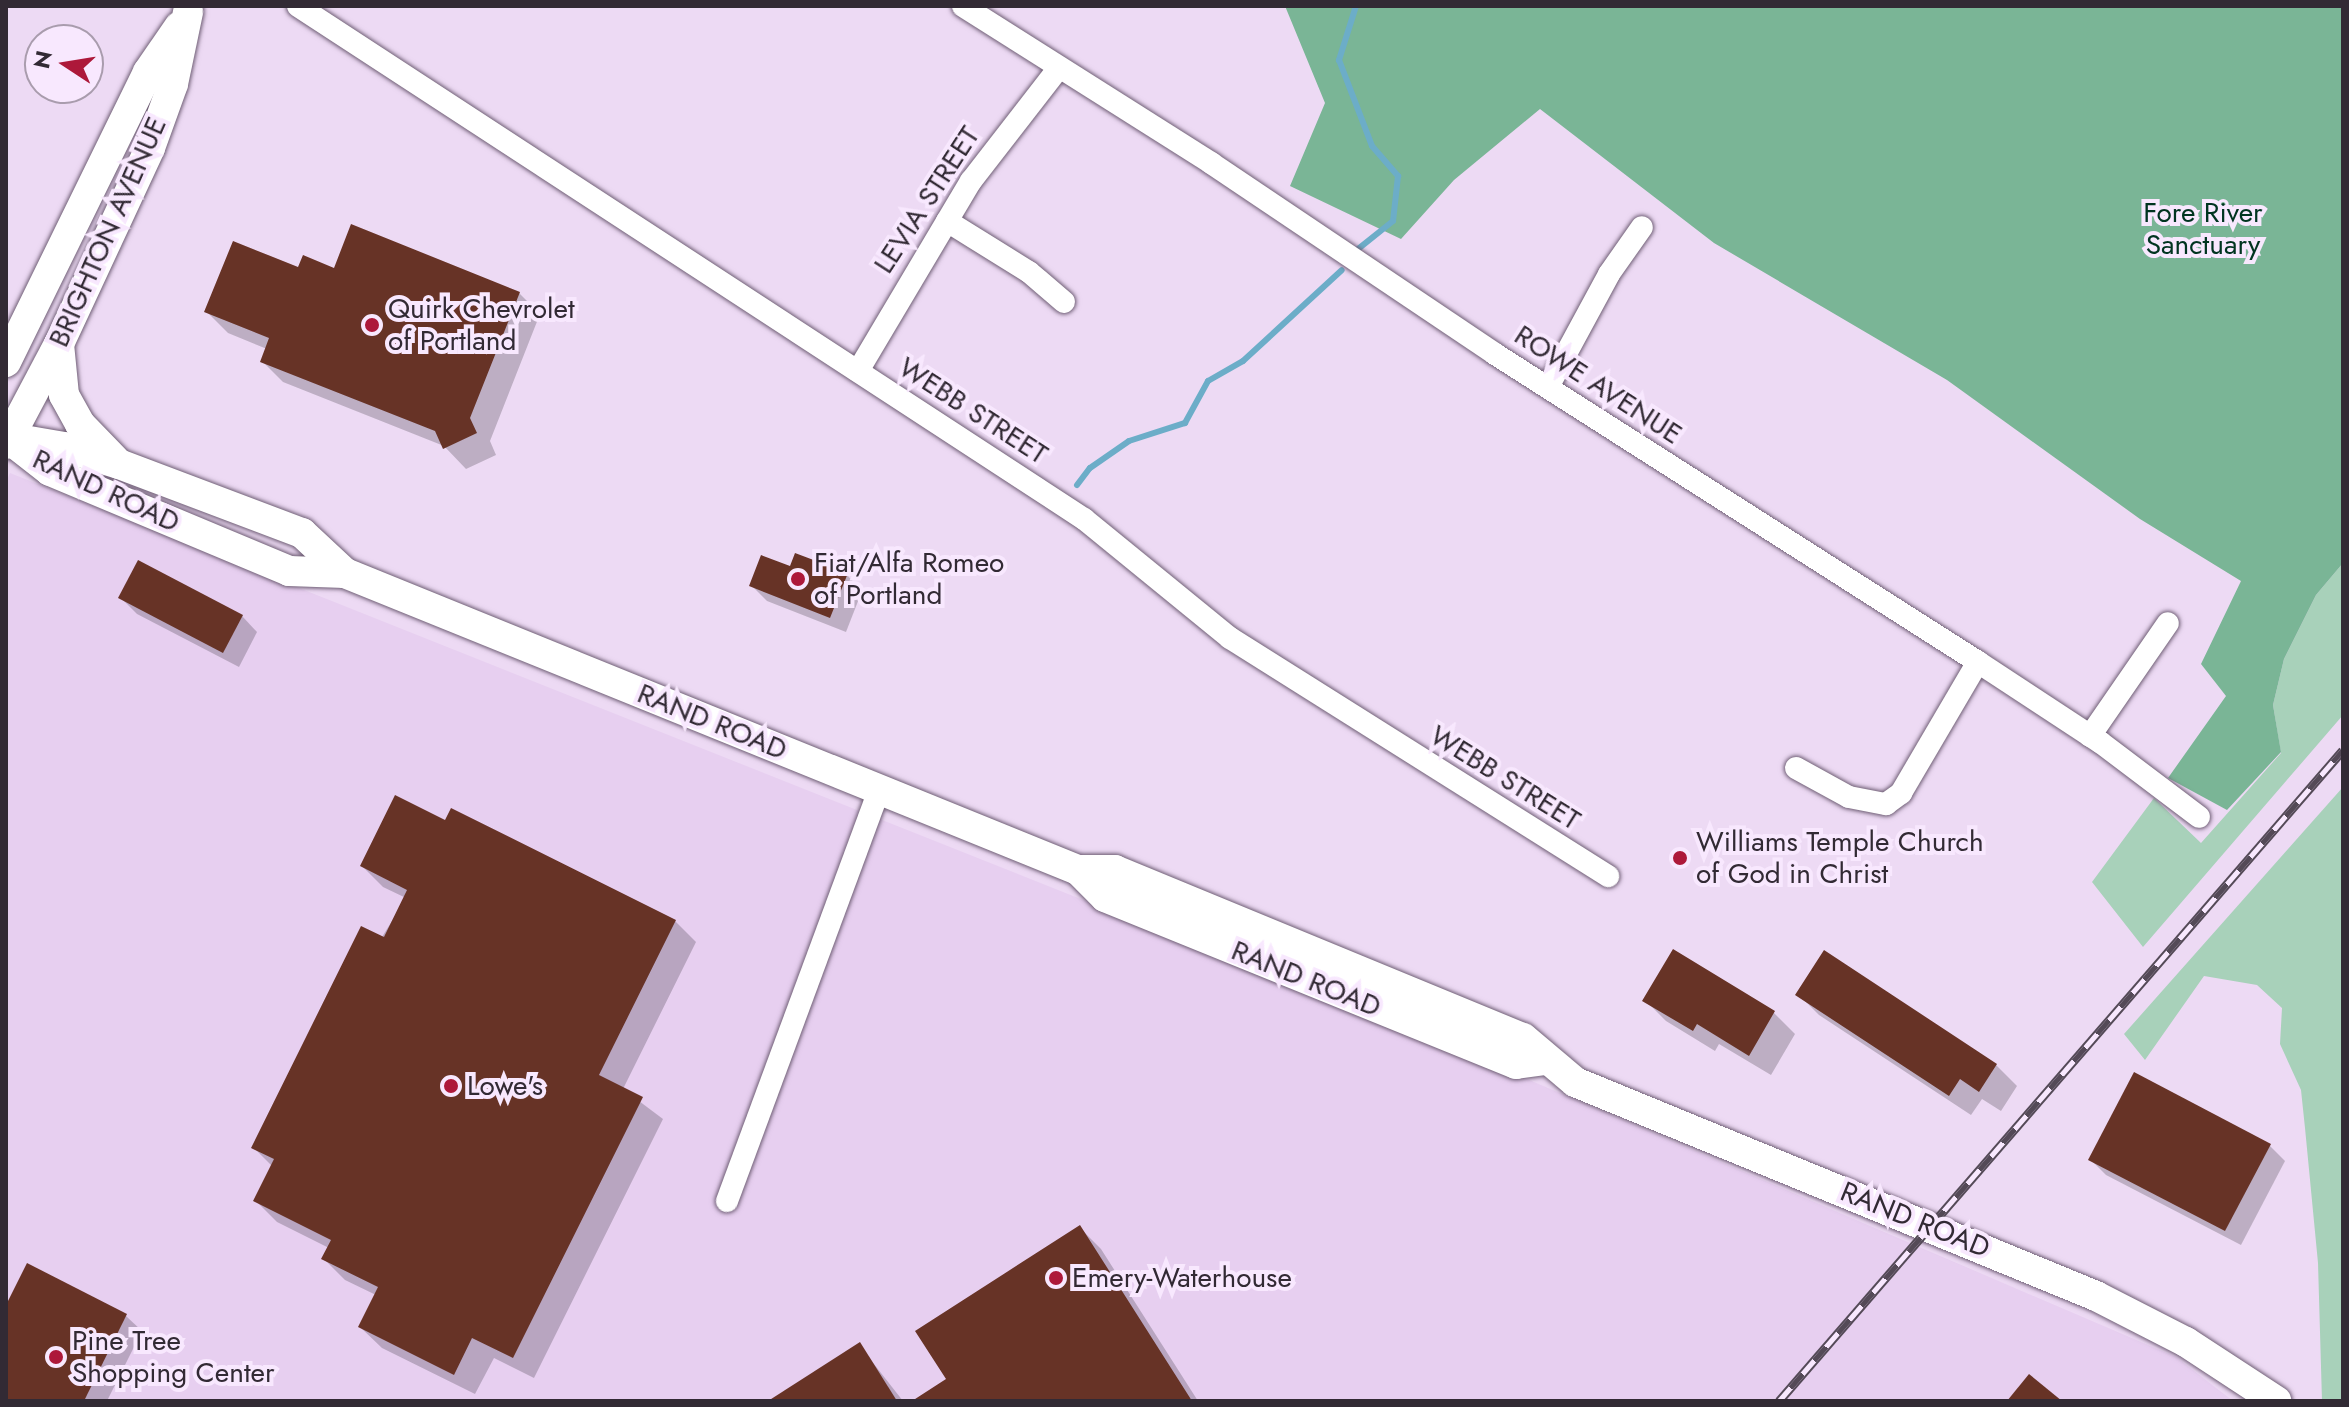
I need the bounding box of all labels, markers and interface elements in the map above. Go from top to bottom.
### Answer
north arrow [24,24,104,104]
text: N [25,48,60,71]
street label: BRIGHTON AVENUE [42,112,174,352]
street label: LEVIA STREET [867,120,987,280]
park label: Fore River Sanctuary [2143,196,2263,262]
place label: Quirk Chevrolet of Portland [388,292,575,358]
marker: Quirk Chevrolet of Portland [363,316,381,334]
street label: ROWE AVENUE [1508,318,1688,452]
street label: WEBB STREET [892,350,1054,472]
street label: RAND ROAD [27,442,185,540]
place label: Fiat/Alfa Romeo of Portland [814,546,1004,612]
marker: Fiat/Alfa Romeo of Portland [789,570,807,588]
street label: RAND ROAD [633,677,791,767]
street label: WEBB STREET [1424,719,1586,837]
place label: Williams Temple Church of God in Christ [1696,825,1984,891]
marker: Williams Temple Church of God in Christ [1671,849,1689,867]
street label: RAND ROAD [1227,934,1385,1024]
place label: Lowe's [467,1069,543,1103]
marker: Lowe's [442,1077,460,1095]
street label: RAND ROAD [1836,1175,1994,1265]
place label: Emery-Waterhouse [1072,1261,1292,1295]
marker: Emery-Waterhouse [1047,1269,1065,1287]
place label: Pine Tree Shopping Center [72,1324,275,1390]
marker: Pine Tree Shopping Center [47,1348,65,1366]

